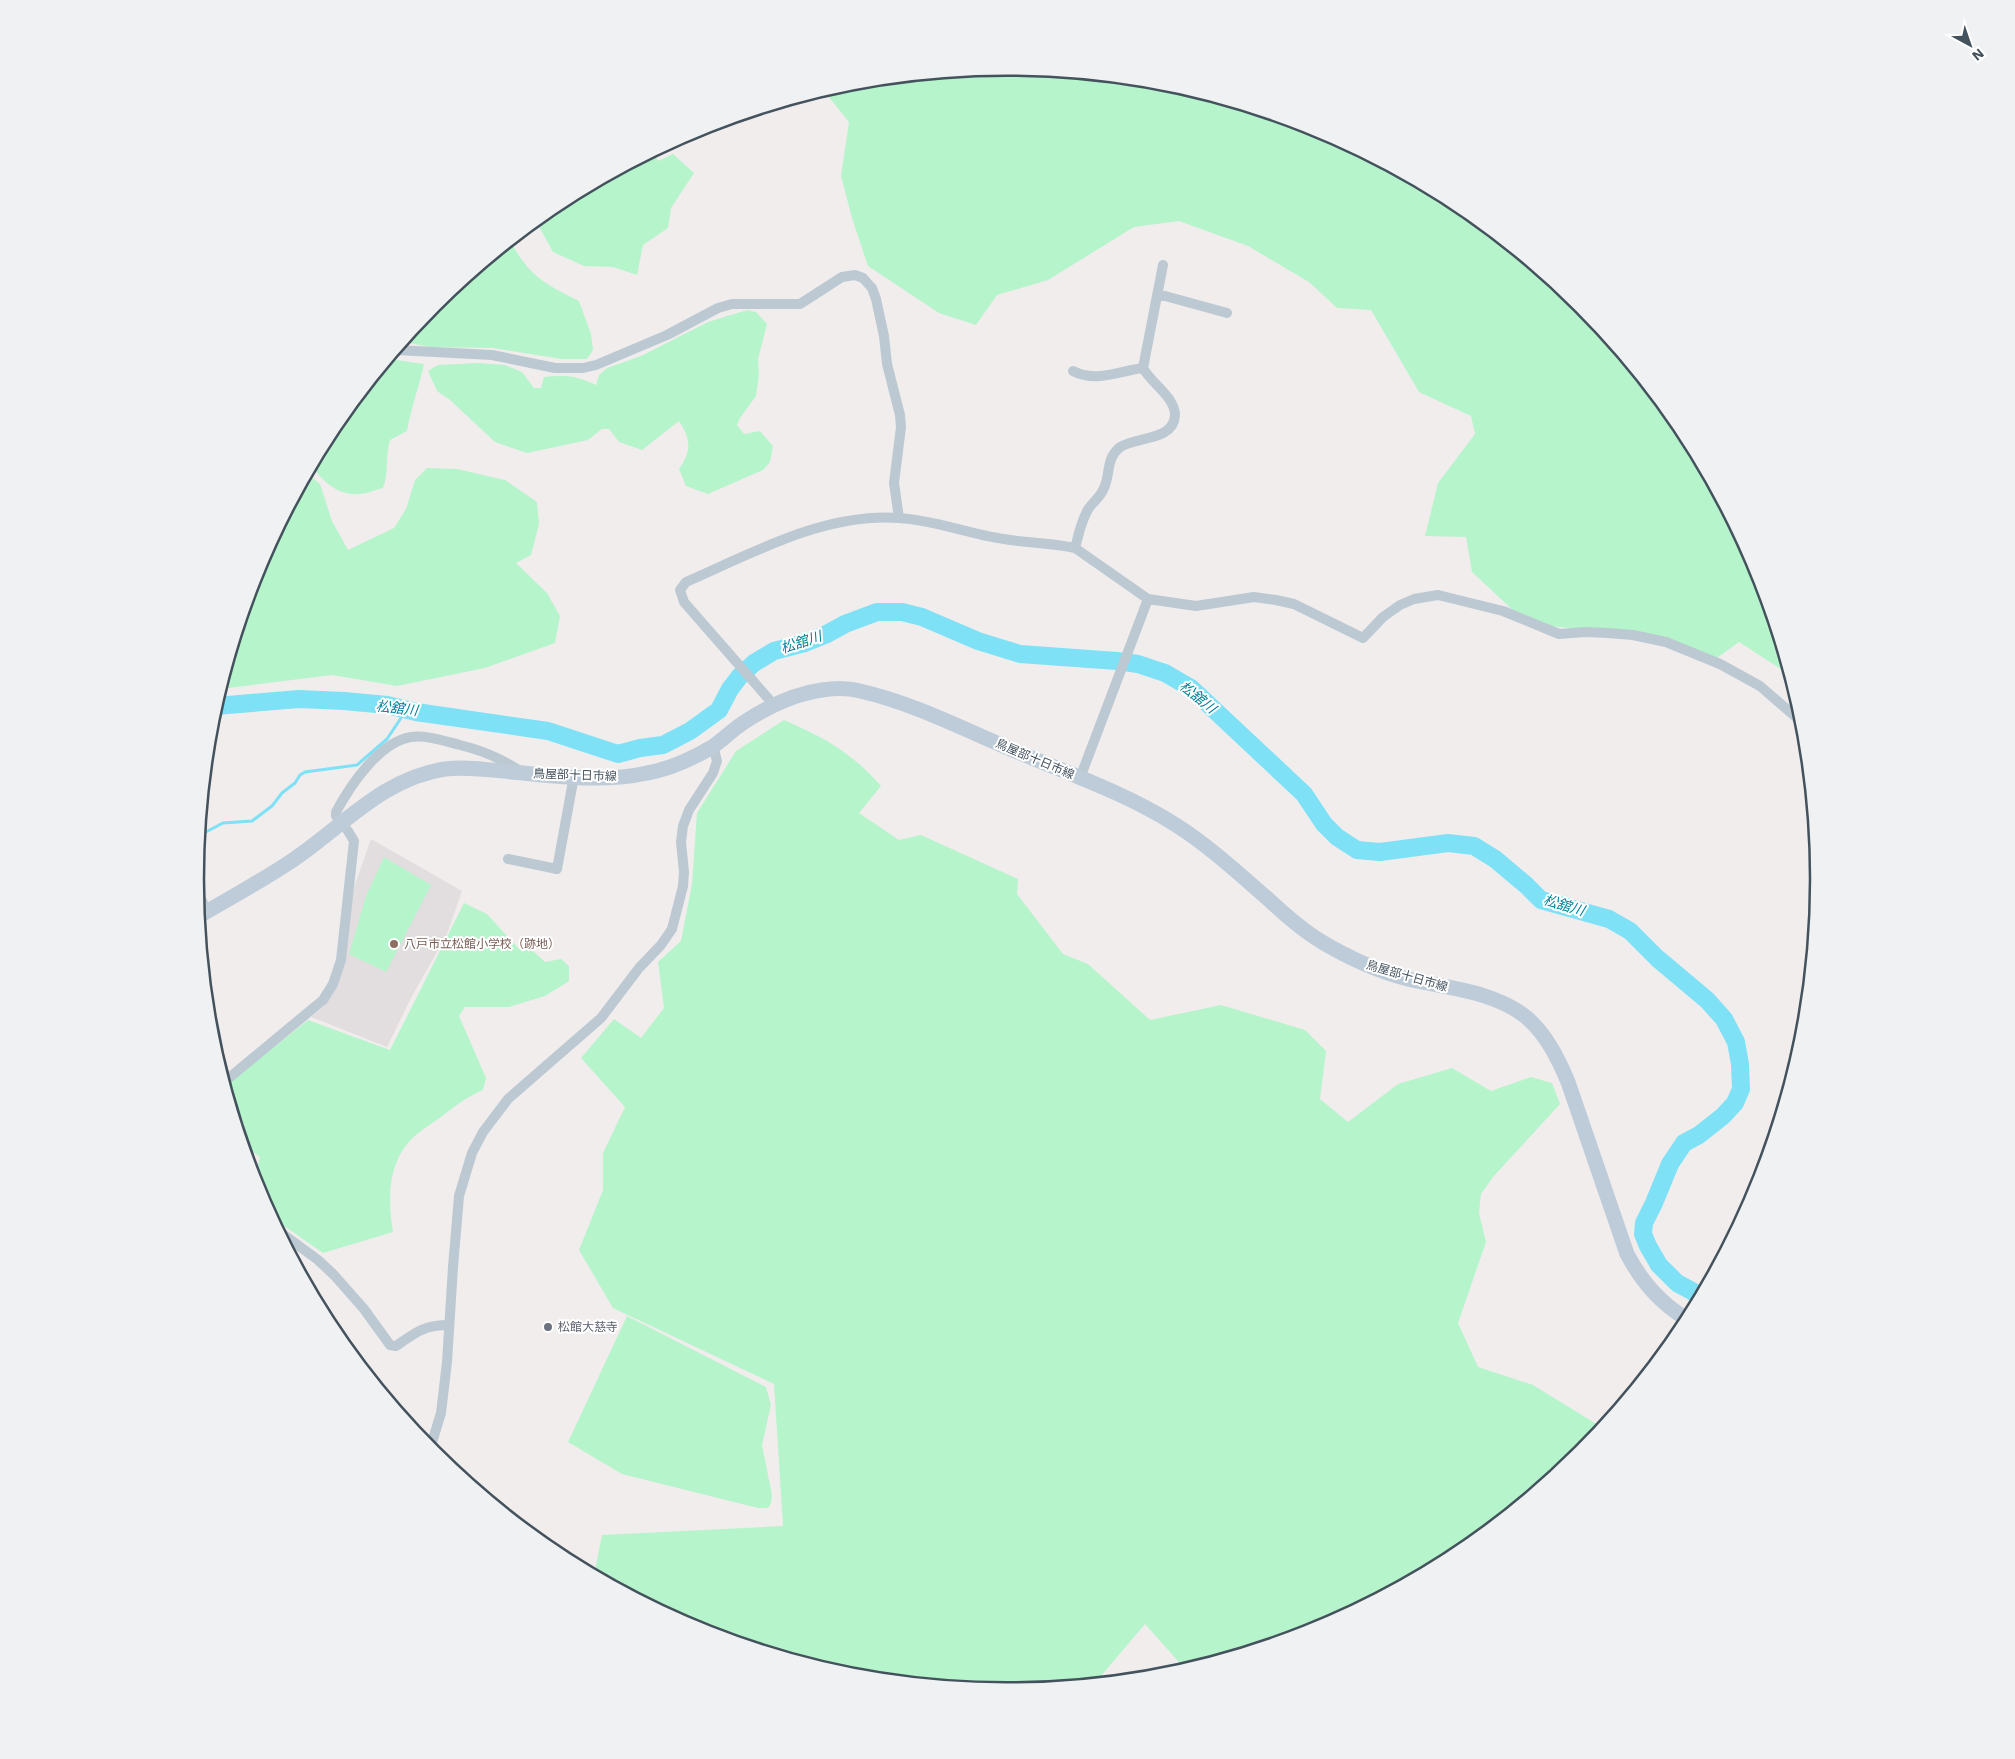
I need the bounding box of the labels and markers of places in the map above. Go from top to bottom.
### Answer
place label: 八戸市立松館小学校（跡地） [404,937,560,951]
marker: 八戸市立松館小学校（跡地） [388,938,400,950]
place label: 松館大慈寺 [558,1320,618,1334]
marker: 松館大慈寺 [542,1321,554,1333]

